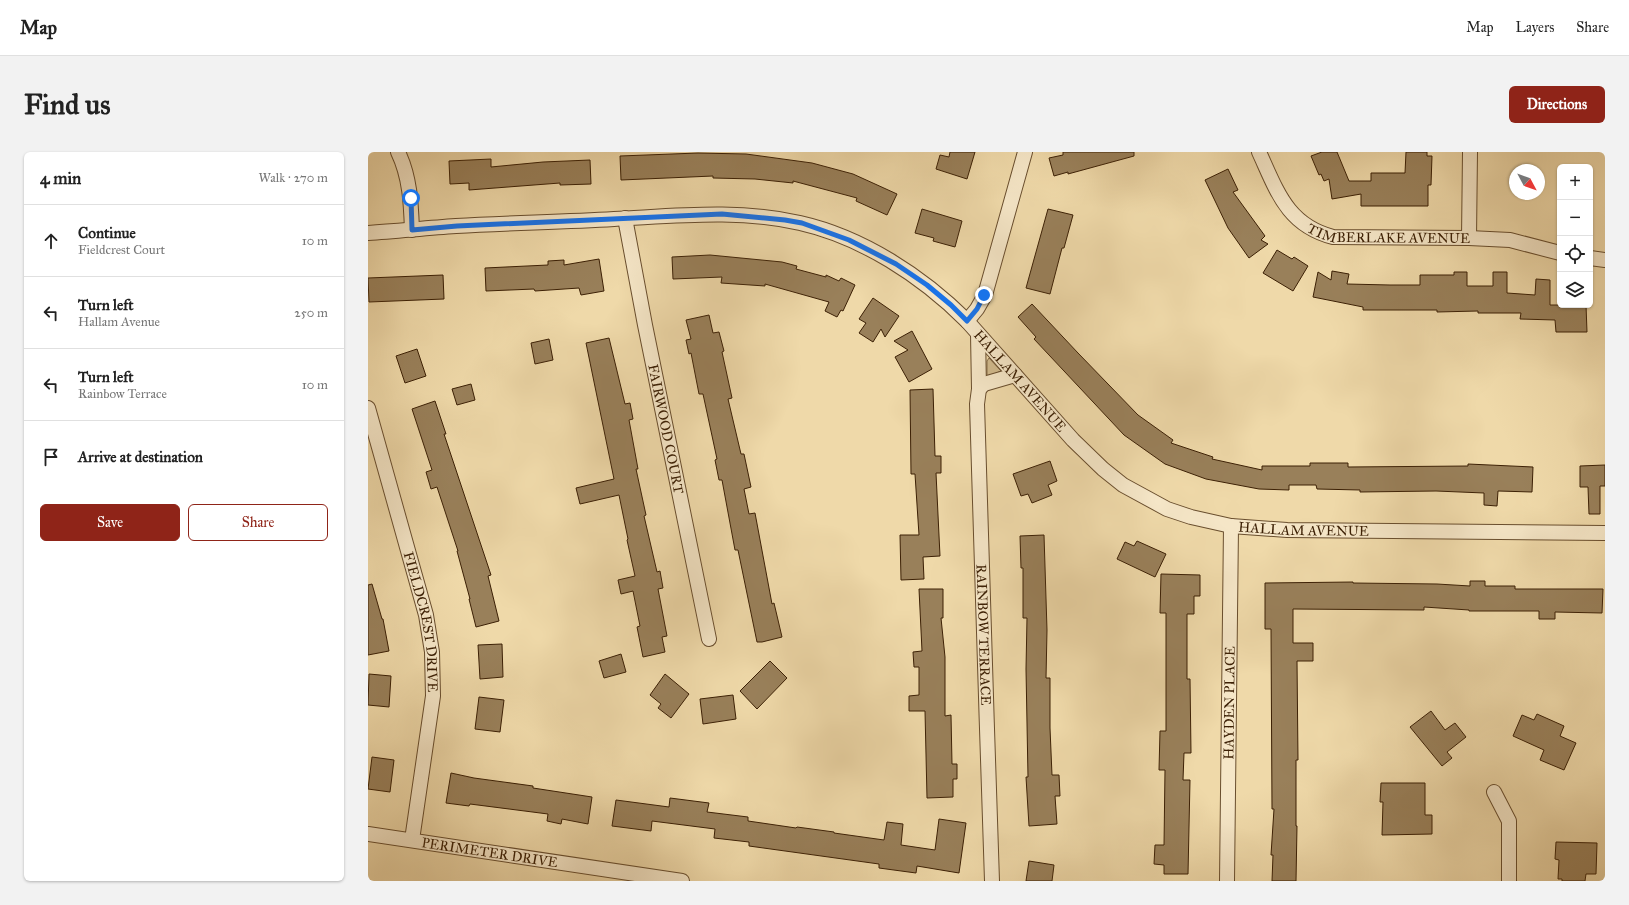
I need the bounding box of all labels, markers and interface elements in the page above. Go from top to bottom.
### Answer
text: Map [20,16,57,39]
text: Map [1466,19,1494,36]
text: Layers [1516,19,1554,36]
text: Share [1576,19,1609,36]
button: Directions [1509,86,1605,123]
text: Find us [24,87,110,122]
north arrow [1509,164,1545,200]
map controls [1557,164,1593,308]
button: + [1557,164,1593,200]
text: 4 min [40,168,81,189]
text: Walk · 270 m [259,170,328,186]
route start [402,189,420,207]
button: − [1557,200,1593,236]
street label: TIMBERLAKE AVENUE [1304,220,1470,247]
text: Continue [78,224,136,242]
icon: ahead [40,230,62,252]
text: 10 m [302,233,328,249]
button: locate [1557,236,1593,272]
text: Fieldcrest Court [78,242,165,258]
button: layers [1557,272,1593,308]
route end [975,286,993,304]
text: Turn left [78,296,134,314]
icon: left [40,302,62,324]
text: 250 m [294,305,328,321]
text: Hallam Avenue [78,314,160,330]
street label: HALLAM AVENUE [970,326,1070,435]
street label: FAIRWOOD COURT [644,363,687,496]
text: Turn left [78,368,134,386]
icon: left [40,374,62,396]
text: 10 m [302,377,328,393]
text: Rainbow Terrace [78,386,167,402]
icon: arrive [40,446,62,468]
text: Arrive at destination [78,448,203,466]
button: Save [40,504,180,541]
button: Share [188,504,328,541]
street label: HALLAM AVENUE [1238,519,1369,540]
street label: FIELDCREST DRIVE [400,550,441,692]
street label: RAINBOW TERRACE [973,564,994,706]
street label: HAYDEN PLACE [1220,646,1239,760]
street label: PERIMETER DRIVE [420,834,559,871]

